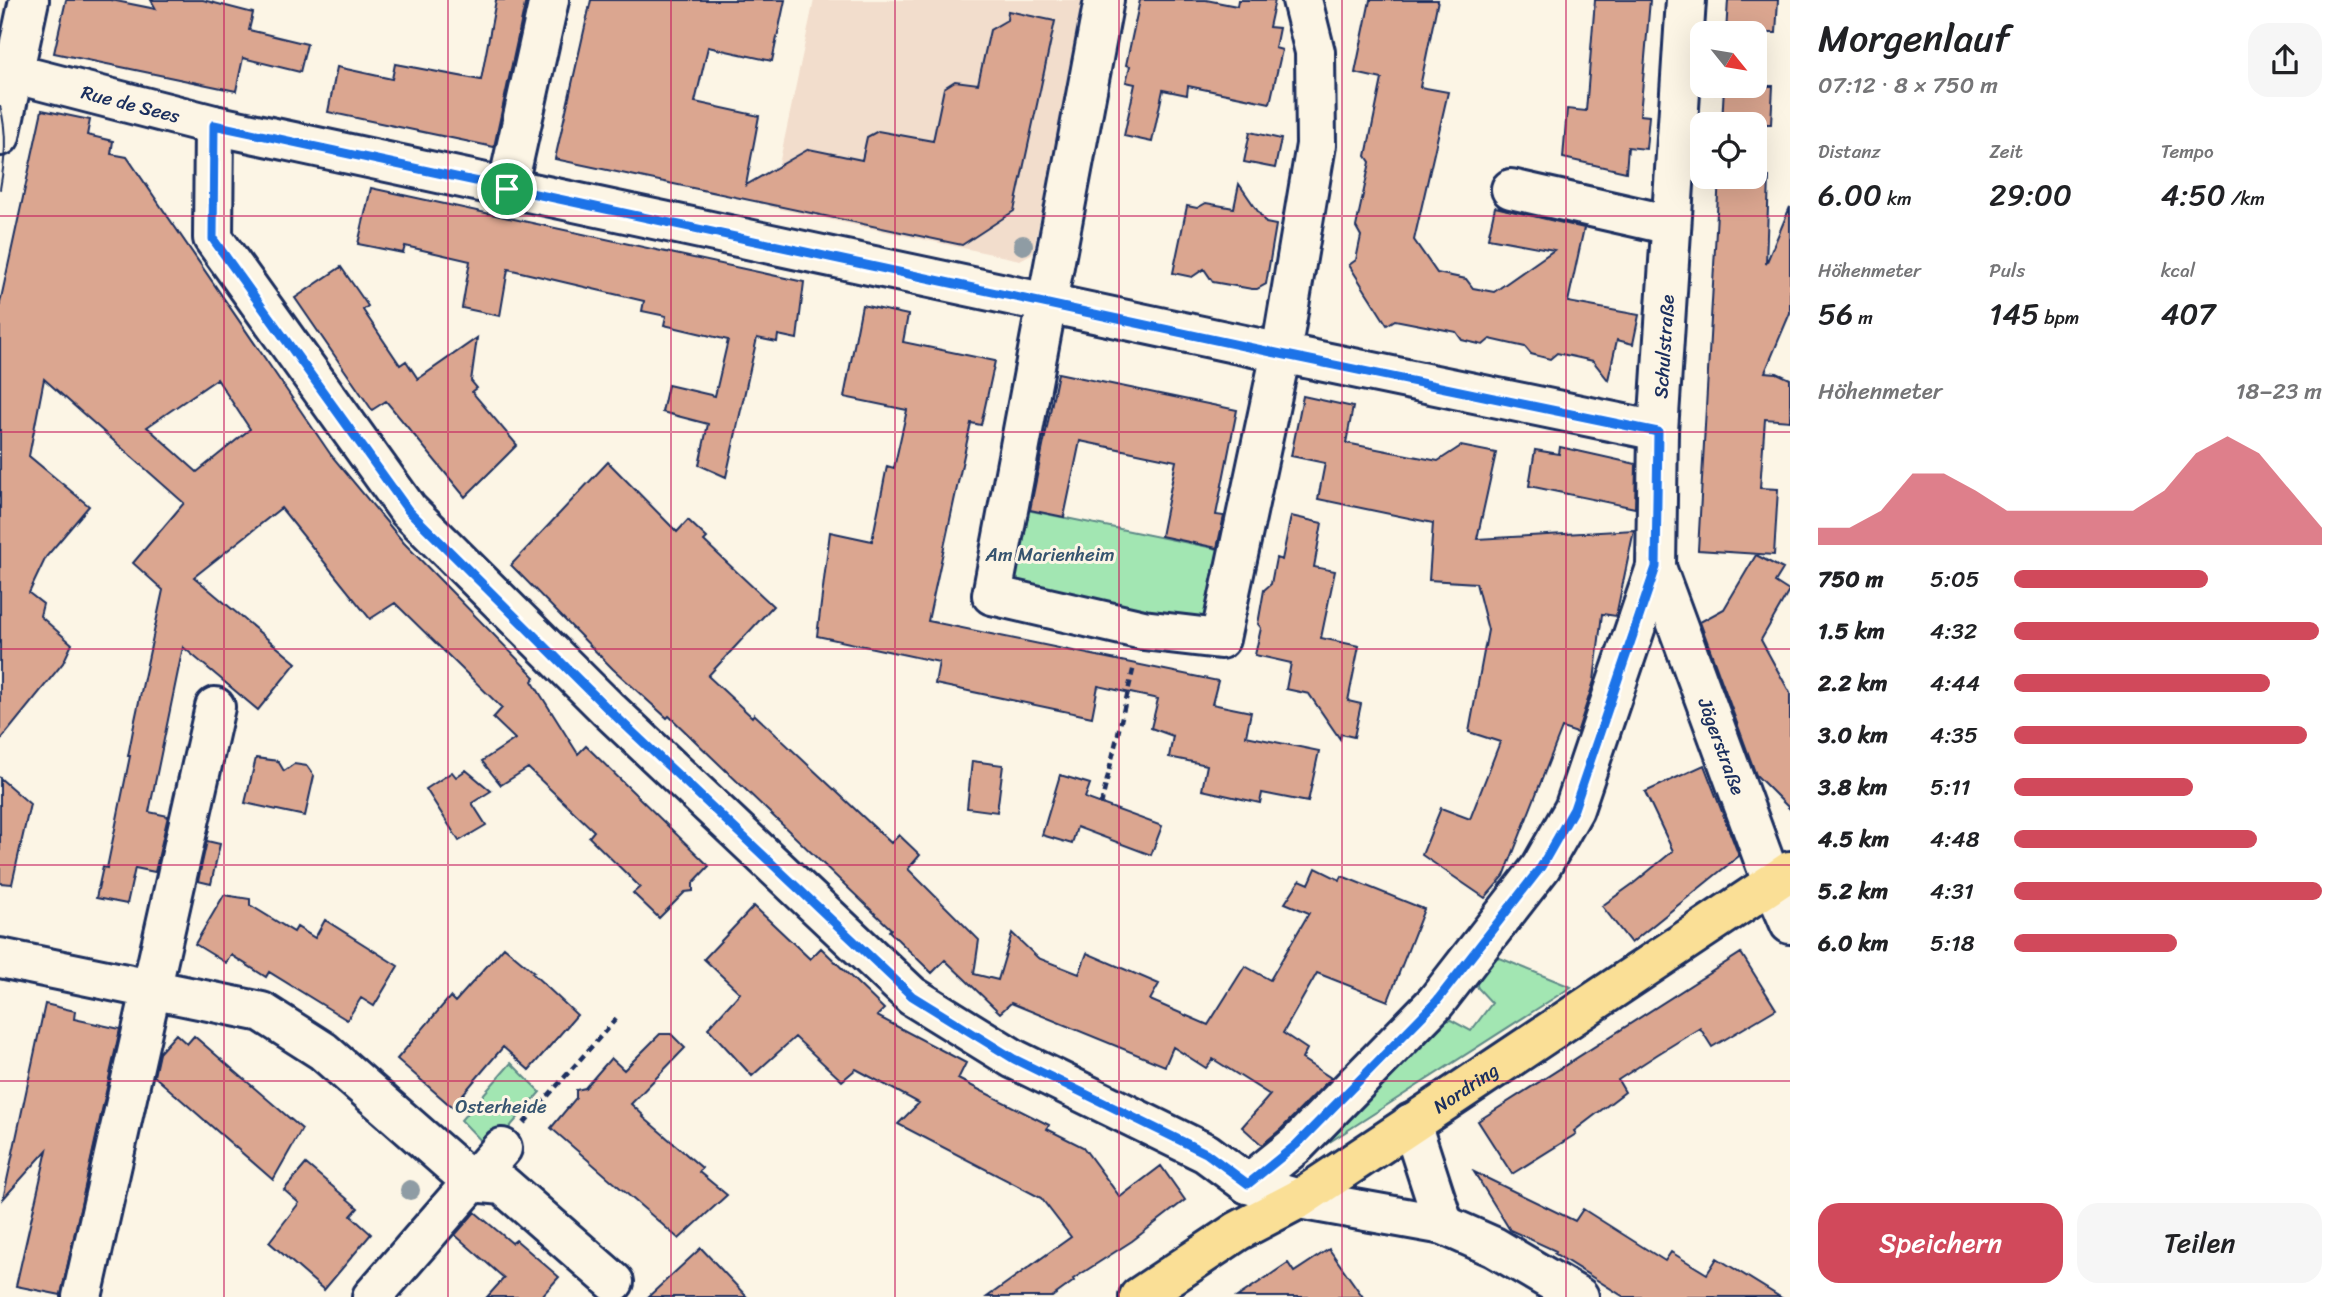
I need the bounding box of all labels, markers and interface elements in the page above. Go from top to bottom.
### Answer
text: Morgenlauf [1818,5,2010,72]
north arrow [1690,21,1768,98]
map controls [1690,21,1767,189]
button: share [2248,23,2322,97]
text: 07:12 · 8 × 750 m [1818,65,1998,106]
street label: Rue de Sees [78,75,184,132]
button: locate [1690,112,1767,189]
text: Distanz [1818,135,1881,168]
text: Zeit [1989,135,2023,168]
text: Tempo [2161,135,2214,168]
pin [477,159,537,219]
text: 6.00 [1818,168,1882,222]
text: 29:00 [1989,168,2072,222]
text: 4:50 [2161,168,2226,222]
icon: arrive [488,170,526,208]
text: km [1882,182,1912,215]
text: /km [2226,182,2265,215]
text: Höhenmeter [1818,254,1921,287]
text: Puls [1989,254,2025,287]
text: kcal [2161,254,2195,287]
text: 56 [1818,287,1853,341]
text: 145 [1989,287,2039,341]
text: 407 [2161,287,2216,341]
street label: Schulstraße [1644,294,1683,399]
text: m [1853,301,1873,334]
text: bpm [2039,301,2079,334]
text: Höhenmeter [1818,371,1942,412]
text: 18–23 m [2236,371,2322,412]
park label: Am Marienheim [984,538,1115,571]
text: 750 m [1818,559,1883,600]
text: 5:05 [1930,559,1980,600]
text: 1.5 km [1818,611,1885,652]
text: 4:32 [1930,611,1977,652]
text: 2.2 km [1818,663,1887,704]
text: 4:44 [1930,663,1980,704]
street label: Jägerstraße [1689,692,1755,800]
text: 3.0 km [1818,715,1888,756]
text: 4:35 [1930,715,1978,756]
text: 3.8 km [1818,767,1887,808]
text: 5:11 [1930,767,1971,808]
text: 4.5 km [1818,819,1889,860]
text: 4:48 [1930,819,1980,860]
text: 5.2 km [1818,871,1888,912]
text: 4:31 [1930,871,1974,912]
text: 6.0 km [1818,923,1888,964]
text: 5:18 [1930,923,1975,964]
street label: Nordring [1426,1053,1505,1122]
park label: Osterheide [455,1090,547,1123]
button: Speichern [1818,1203,2063,1283]
button: Teilen [2077,1203,2322,1283]

